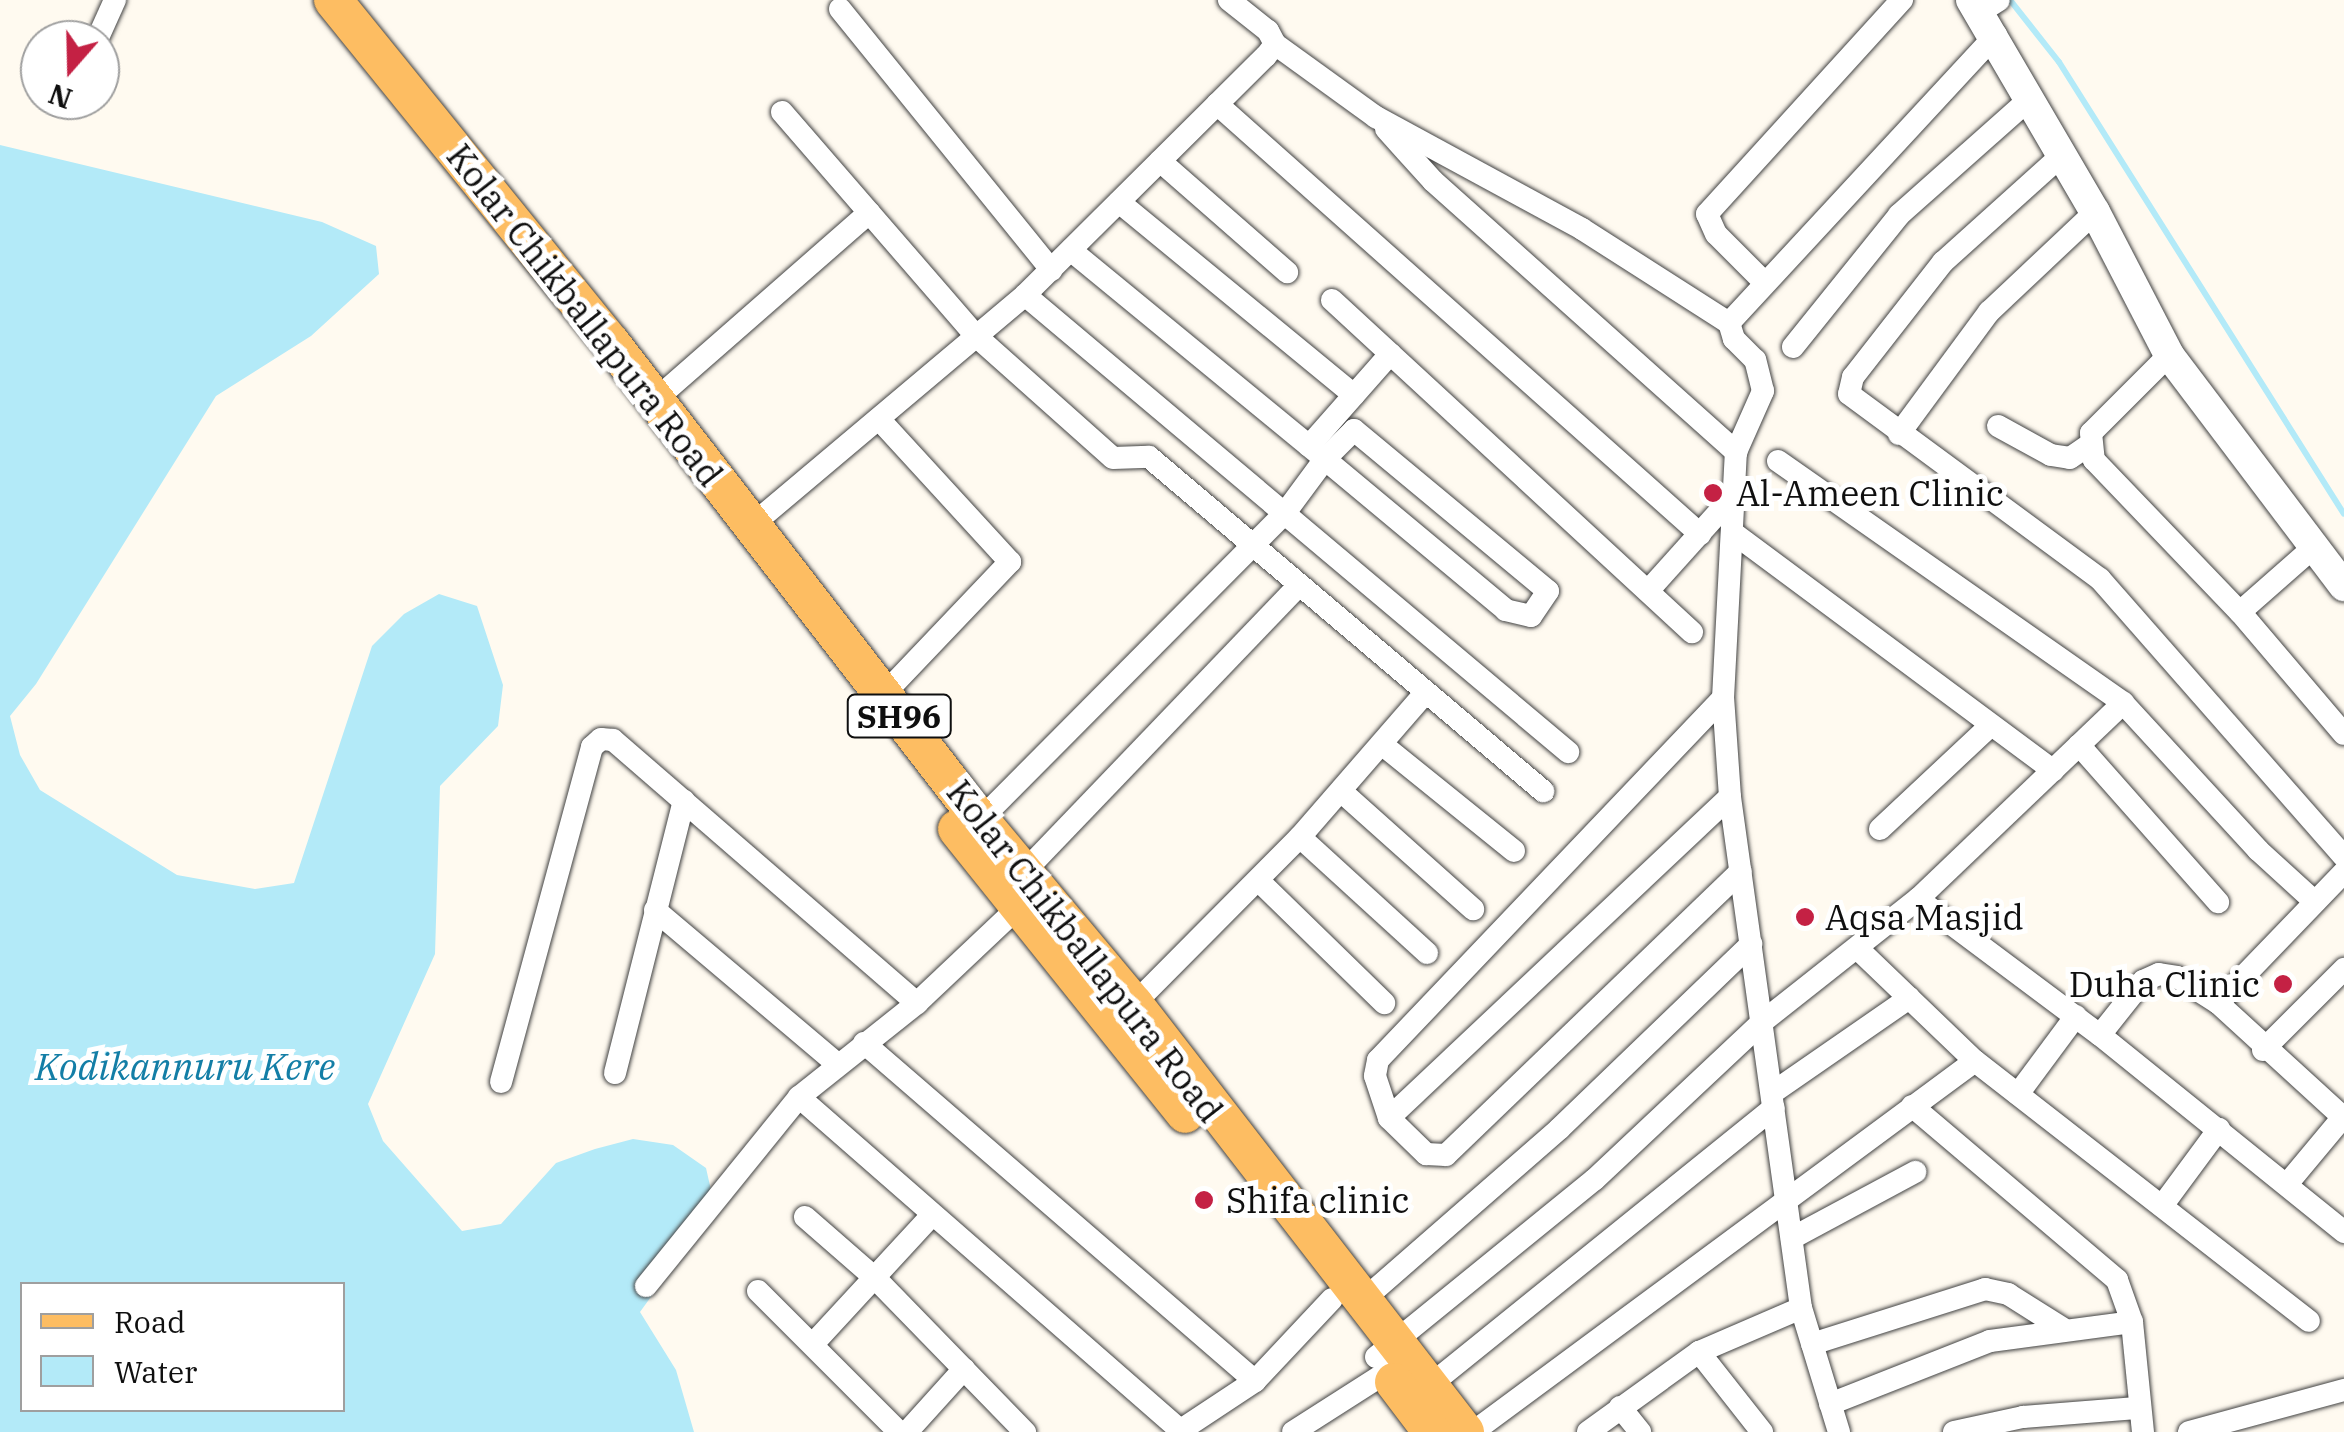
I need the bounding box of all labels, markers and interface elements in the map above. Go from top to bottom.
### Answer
north arrow [20,20,120,120]
text: N [44,76,77,118]
street label: Kolar Chikballapura Road [438,136,732,494]
place label: Al-Ameen Clinic [1736,472,2004,514]
marker: Al-Ameen Clinic [1700,480,1726,506]
road number: SH96 [846,689,952,743]
street label: Kolar Chikballapura Road [938,772,1232,1130]
place label: Aqsa Masjid [1825,896,2024,938]
marker: Aqsa Masjid [1794,906,1816,928]
place label: Duha Clinic [2069,963,2260,1005]
marker: Duha Clinic [2270,971,2296,997]
water label: Kodikannuru Kere [35,1043,335,1089]
place label: Shifa clinic [1226,1179,1410,1221]
marker: Shifa clinic [1191,1187,1217,1213]
legend [20,1282,345,1412]
text: Road [114,1302,186,1341]
text: Water [114,1352,197,1391]

